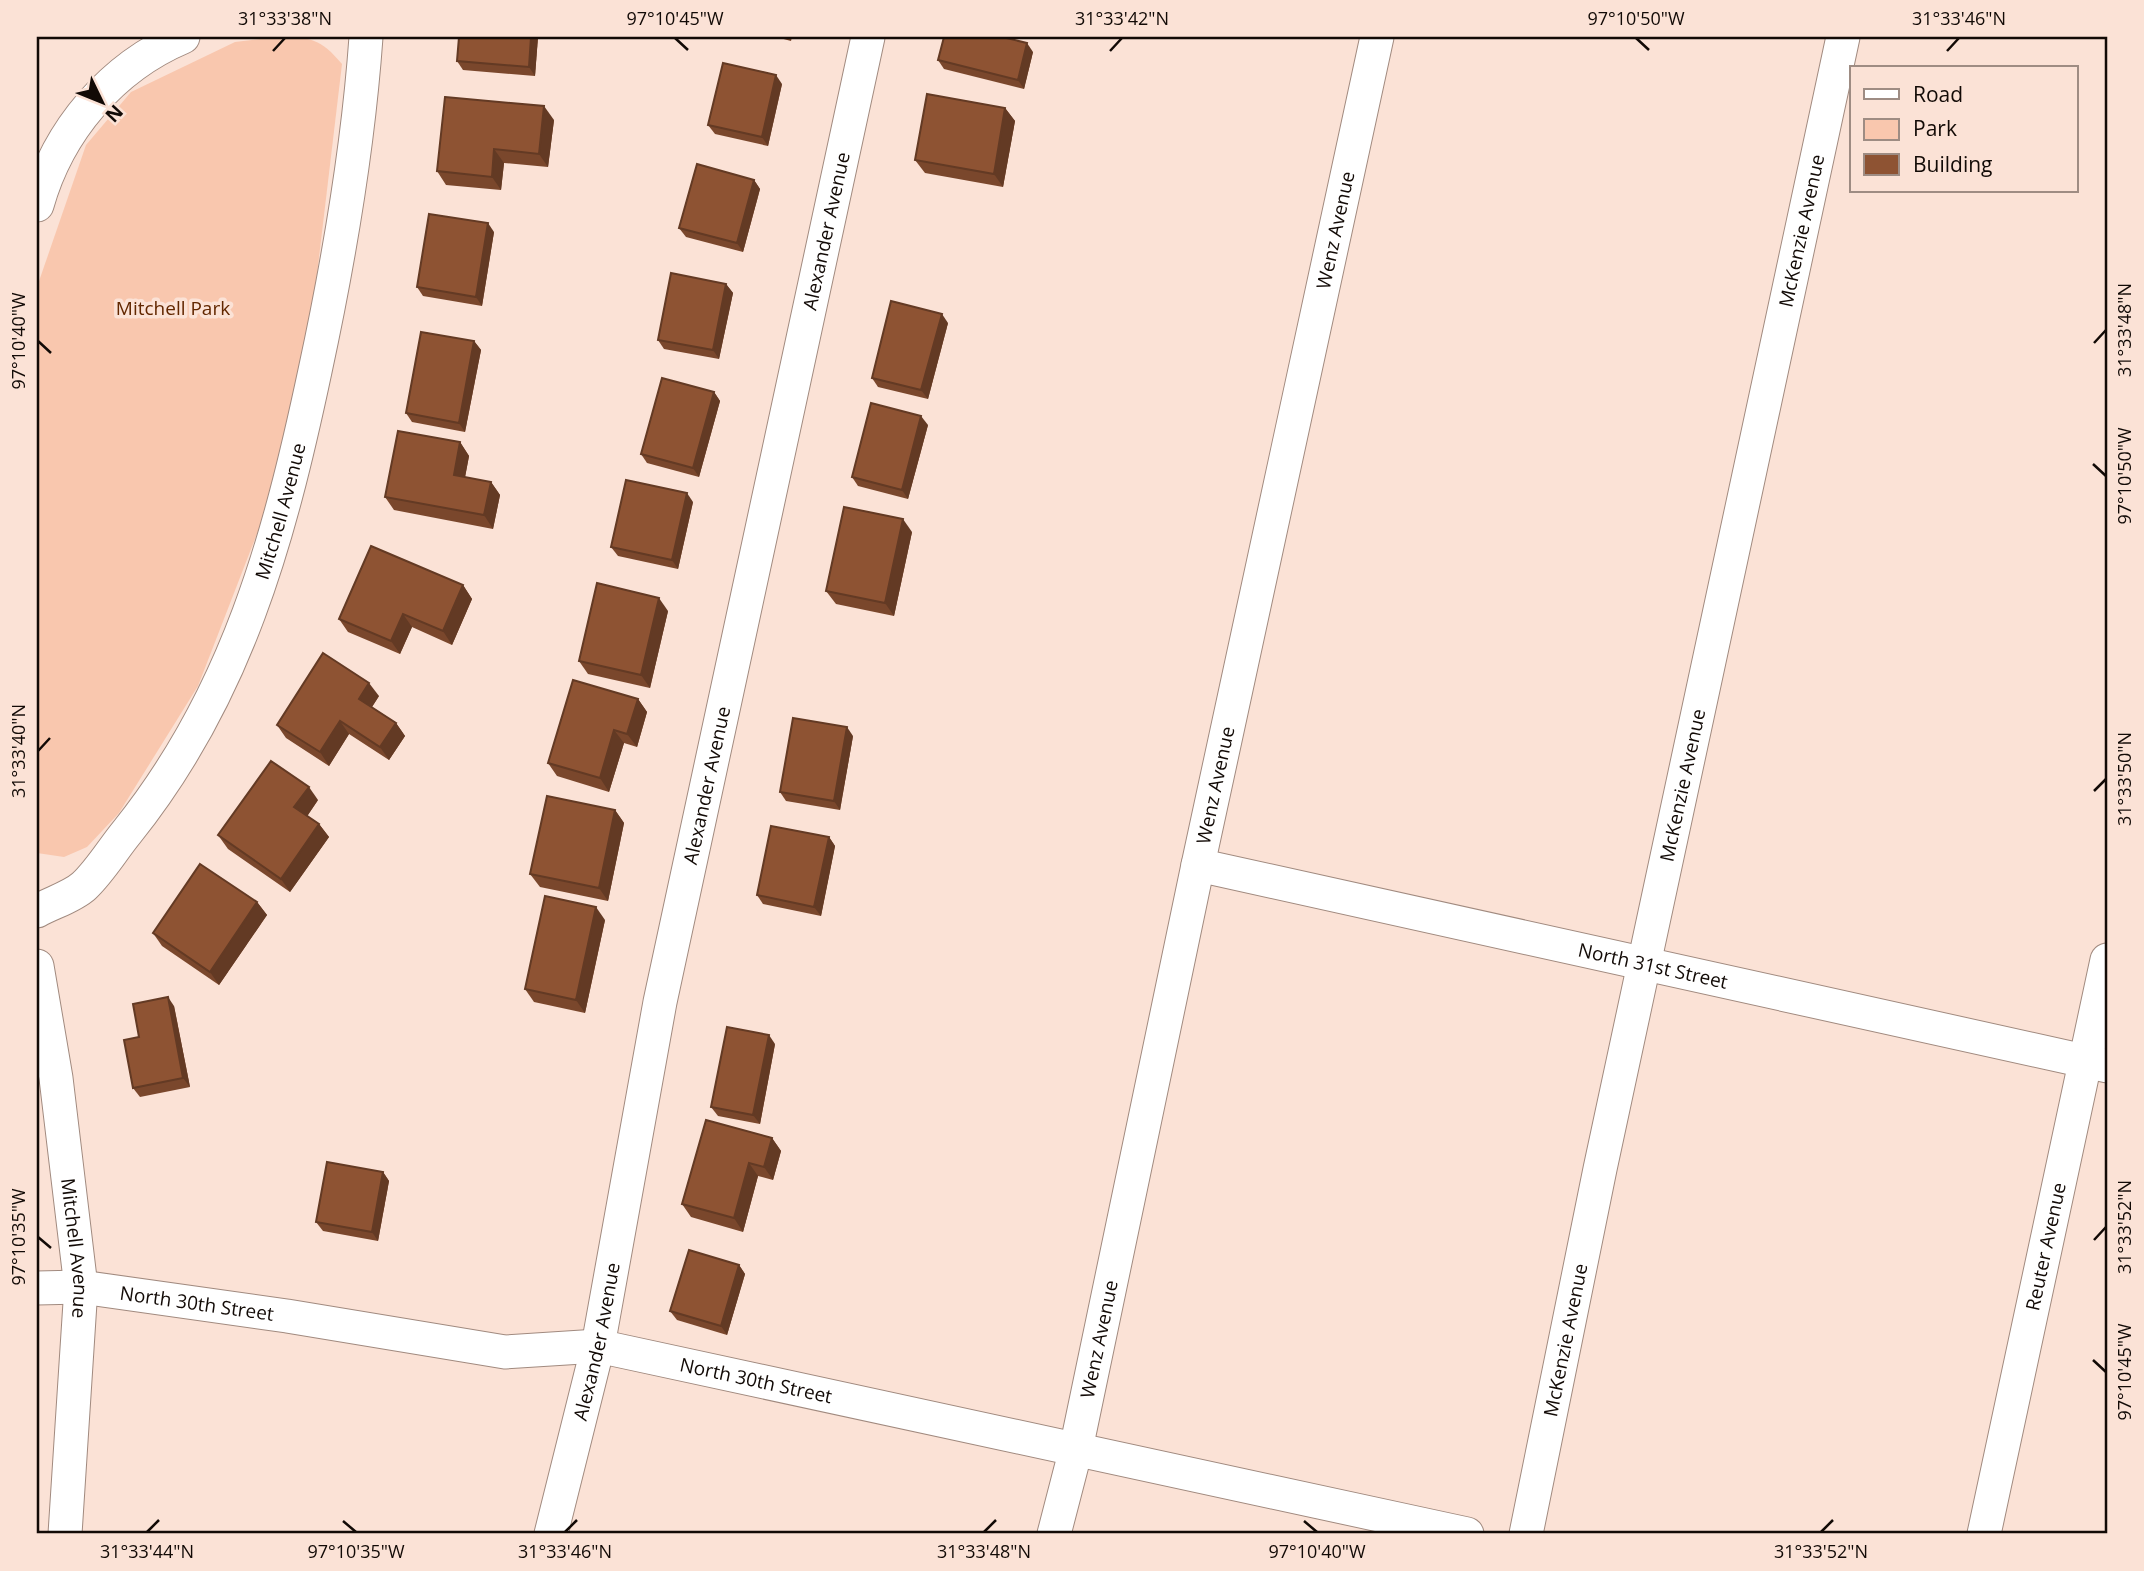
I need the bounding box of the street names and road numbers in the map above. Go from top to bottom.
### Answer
street label: Alexander Avenue [797,150,856,312]
street label: McKenzie Avenue [1772,152,1830,310]
street label: Wenz Avenue [1310,169,1361,291]
street label: Mitchell Avenue [249,440,312,583]
street label: Alexander Avenue [677,704,736,867]
street label: McKenzie Avenue [1653,706,1711,864]
street label: Wenz Avenue [1190,724,1241,847]
street label: North 31st Street [1576,936,1730,995]
street label: Mitchell Avenue [55,1177,94,1319]
street label: Reuter Avenue [2019,1180,2072,1313]
street label: Alexander Avenue [567,1260,626,1423]
street label: McKenzie Avenue [1537,1261,1594,1419]
street label: Wenz Avenue [1074,1278,1124,1401]
street label: North 30th Street [118,1280,276,1327]
street label: North 30th Street [678,1351,835,1409]

